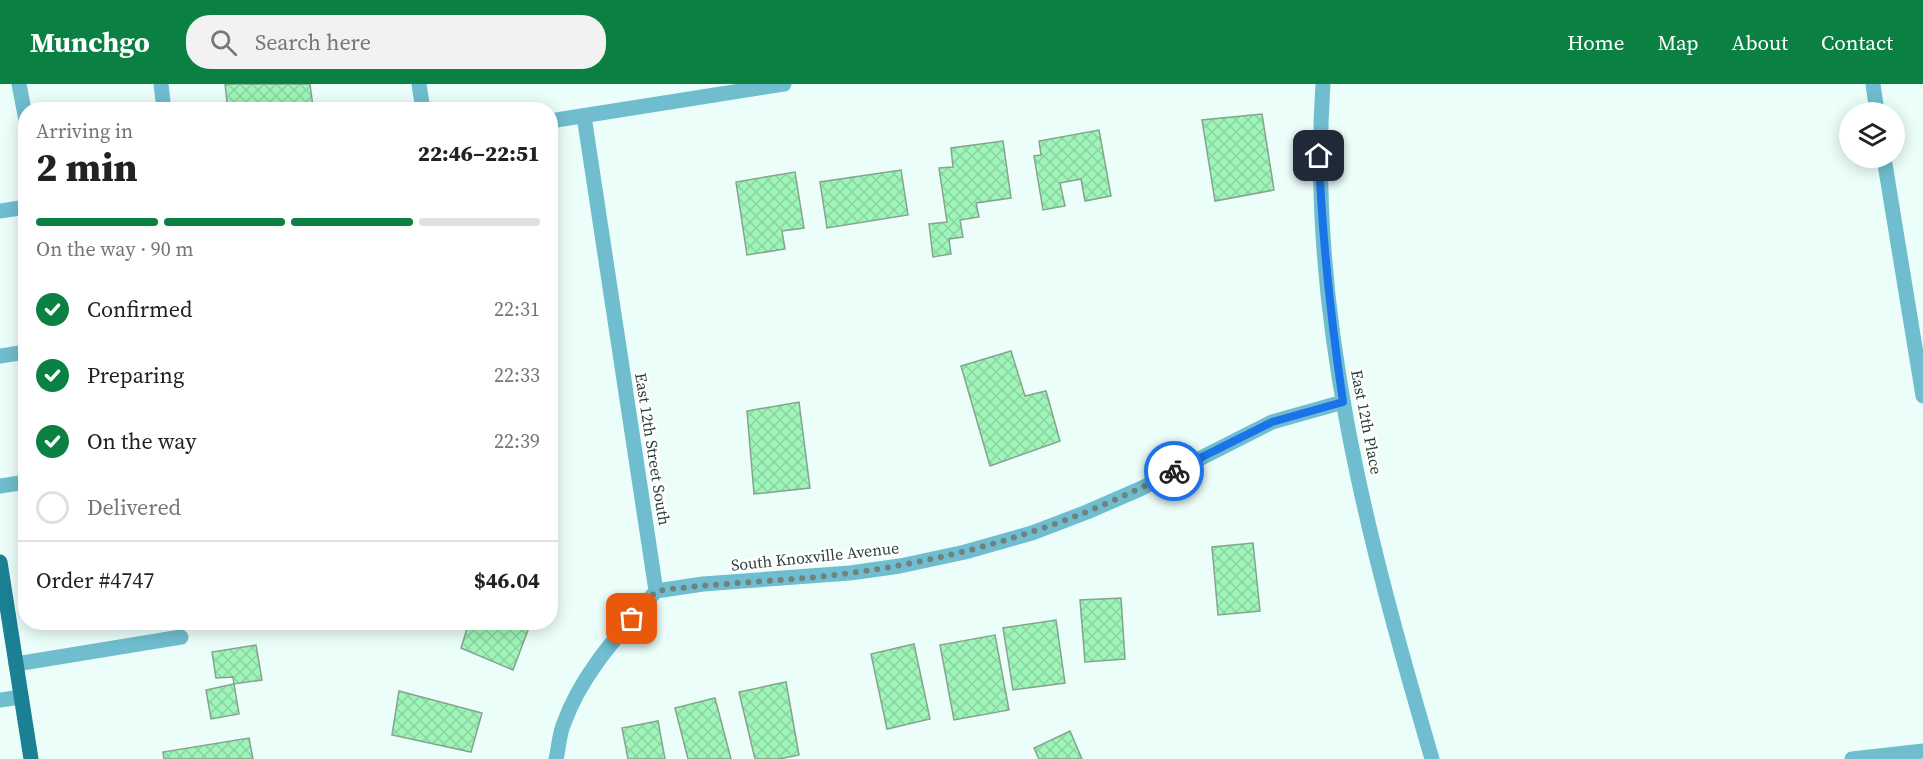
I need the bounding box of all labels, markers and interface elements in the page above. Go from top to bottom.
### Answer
search box [186,15,606,69]
text: Munchgo [30,23,150,61]
icon: search [207,26,240,59]
text: Search here [255,27,371,57]
text: Home [1567,28,1625,57]
text: Map [1658,28,1699,57]
text: About [1732,28,1788,57]
text: Contact [1821,28,1893,57]
map controls [1839,102,1905,168]
button: layers [1839,102,1905,168]
text: Arriving in [36,117,133,145]
pin [1293,130,1344,181]
text: 22:46–22:51 [418,138,540,168]
icon: home [1302,139,1335,172]
text: 2 min [36,141,138,194]
text: On the way · 90 m [36,235,193,263]
icon: check [36,293,69,326]
text: Confirmed [87,294,192,324]
text: 22:31 [494,295,540,323]
icon: check [36,359,69,392]
text: Preparing [87,360,184,390]
text: 22:33 [494,361,540,389]
street label: East 12th Place [1346,368,1388,476]
street label: East 12th Street South [630,371,676,527]
icon: check [36,425,69,458]
text: On the way [87,426,196,456]
text: 22:39 [494,427,540,455]
courier [1144,441,1204,501]
icon: bike [1158,455,1191,488]
text: Delivered [87,492,181,522]
street label: South Knoxville Avenue [730,536,900,576]
text: Order #4747 [36,565,154,595]
text: $46.04 [474,565,540,595]
pin [606,593,657,644]
icon: bag [615,602,648,635]

